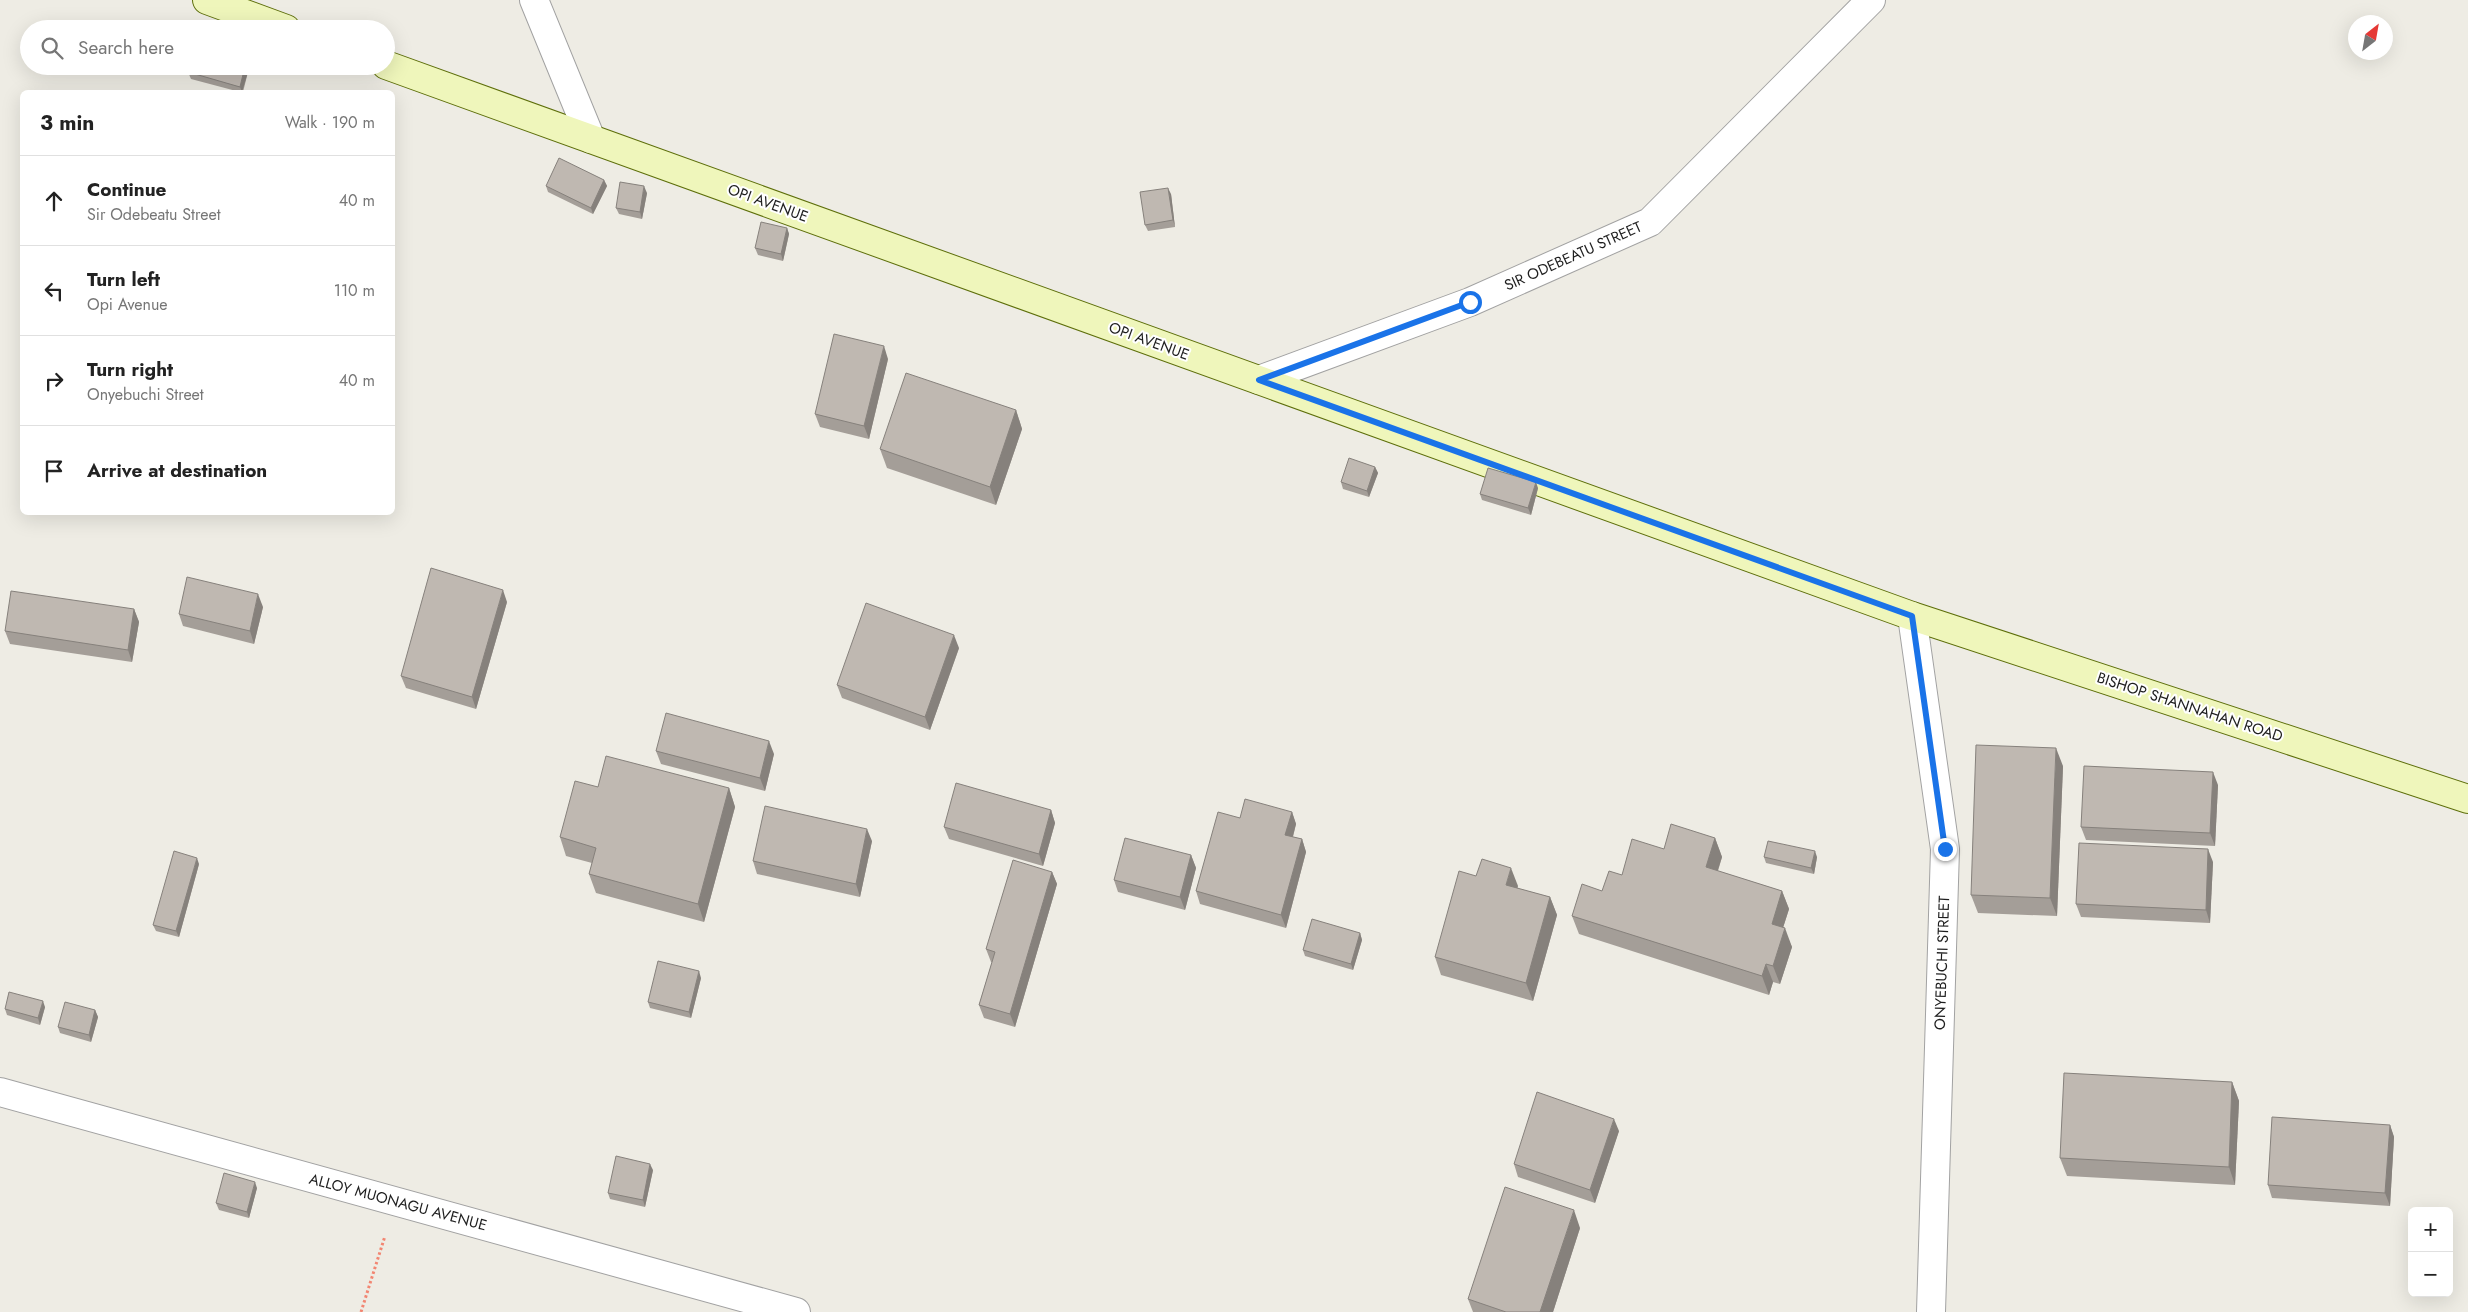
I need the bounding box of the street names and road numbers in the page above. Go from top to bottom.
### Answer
street label: OPI AVENUE [725,178,811,228]
street label: SIR ODEBEATU STREET [1501,216,1645,296]
street label: OPI AVENUE [1106,316,1192,366]
street label: BISHOP SHANNAHAN ROAD [2094,667,2286,747]
street label: ONYEBUCHI STREET [1929,896,1955,1030]
street label: ALLOY MUONAGU AVENUE [307,1168,489,1236]

